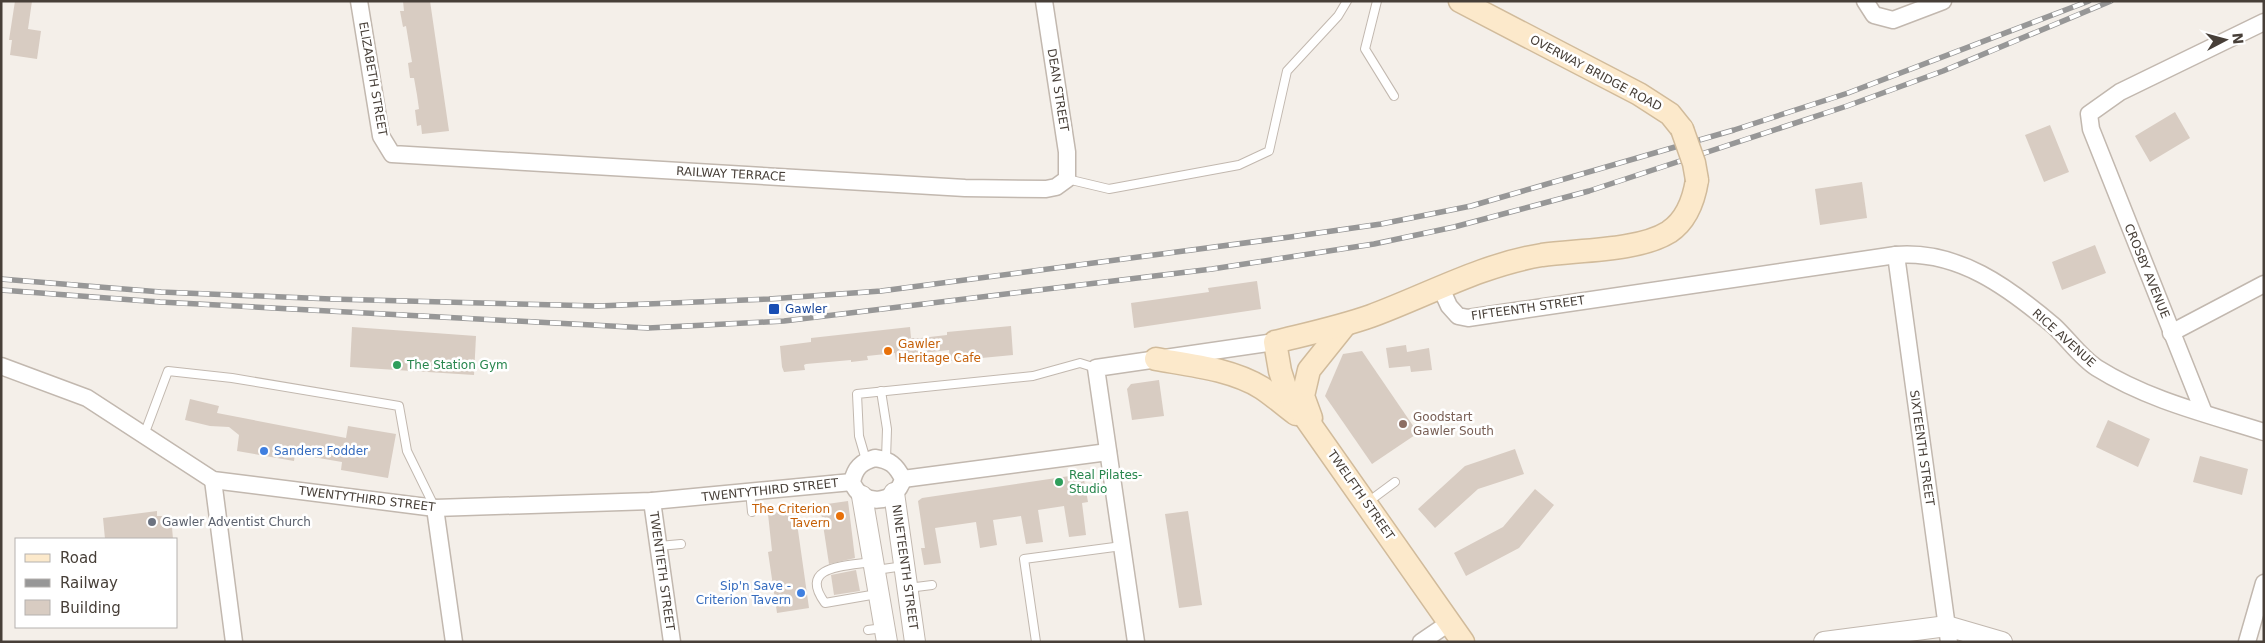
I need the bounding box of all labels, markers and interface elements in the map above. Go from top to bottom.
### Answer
north arrow [2200,15,2250,65]
street label: ELIZABETH STREET [356,21,390,138]
street label: OVERWAY BRIDGE ROAD [1528,32,1664,114]
text: N [2229,32,2246,45]
street label: DEAN STREET [1045,48,1072,133]
street label: RAILWAY TERRACE [676,164,786,184]
street label: CROSBY AVENUE [2122,222,2172,320]
street label: FIFTEENTH STREET [1470,293,1586,323]
marker: Gawler [767,302,781,316]
place label: Gawler [785,302,827,316]
street label: RICE AVENUE [2030,306,2098,370]
place label: Gawler Heritage Cafe [898,337,981,365]
marker: Gawler Heritage Cafe [882,345,894,357]
place label: The Station Gym [406,358,508,372]
marker: The Station Gym [391,359,403,371]
street label: SIXTEENTH STREET [1907,389,1937,507]
place label: Goodstart Gawler South [1413,410,1494,438]
marker: Goodstart Gawler South [1397,418,1409,430]
place label: Sanders Fodder [274,444,368,458]
marker: Sanders Fodder [258,445,270,457]
street label: TWELFTH STREET [1324,447,1398,543]
place label: Real Pilates- Studio [1069,468,1142,496]
street label: TWENTYTHIRD STREET [700,476,840,504]
marker: Real Pilates- Studio [1053,476,1065,488]
street label: TWENTYTHIRD STREET [297,484,437,514]
place label: The Criterion Tavern [751,502,830,530]
street label: NINETEENTH STREET [889,503,921,631]
street label: TWENTIETH STREET [647,510,677,632]
marker: The Criterion Tavern [834,510,846,522]
place label: Gawler Adventist Church [162,515,311,529]
marker: Gawler Adventist Church [146,516,158,528]
legend [15,538,178,628]
text: Road [60,549,98,567]
text: Railway [60,574,118,592]
place label: Sip'n Save - Criterion Tavern [696,579,791,607]
marker: Sip'n Save - Criterion Tavern [795,587,807,599]
text: Building [60,599,121,617]

